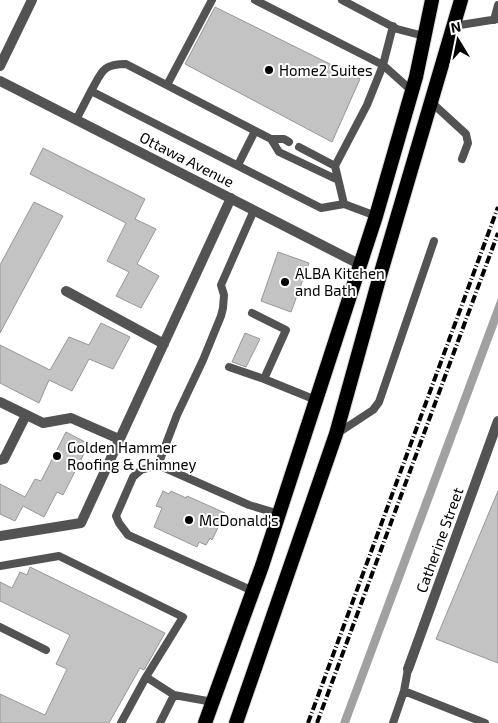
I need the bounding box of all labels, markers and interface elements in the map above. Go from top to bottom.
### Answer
north arrow [433,15,483,65]
text: N [449,17,462,36]
place label: Home2 Suites [279,61,373,79]
marker: Home2 Suites [263,64,275,76]
street label: Ottawa Avenue [137,127,237,191]
place label: ALBA Kitchen and Bath [295,264,385,299]
marker: ALBA Kitchen and Bath [279,276,291,288]
place label: Golden Hammer Roofing & Chimney [67,438,197,473]
marker: Golden Hammer Roofing & Chimney [51,450,63,462]
street label: Catherine Street [412,485,467,595]
place label: McDonald's [199,511,279,529]
marker: McDonald's [183,514,195,526]

